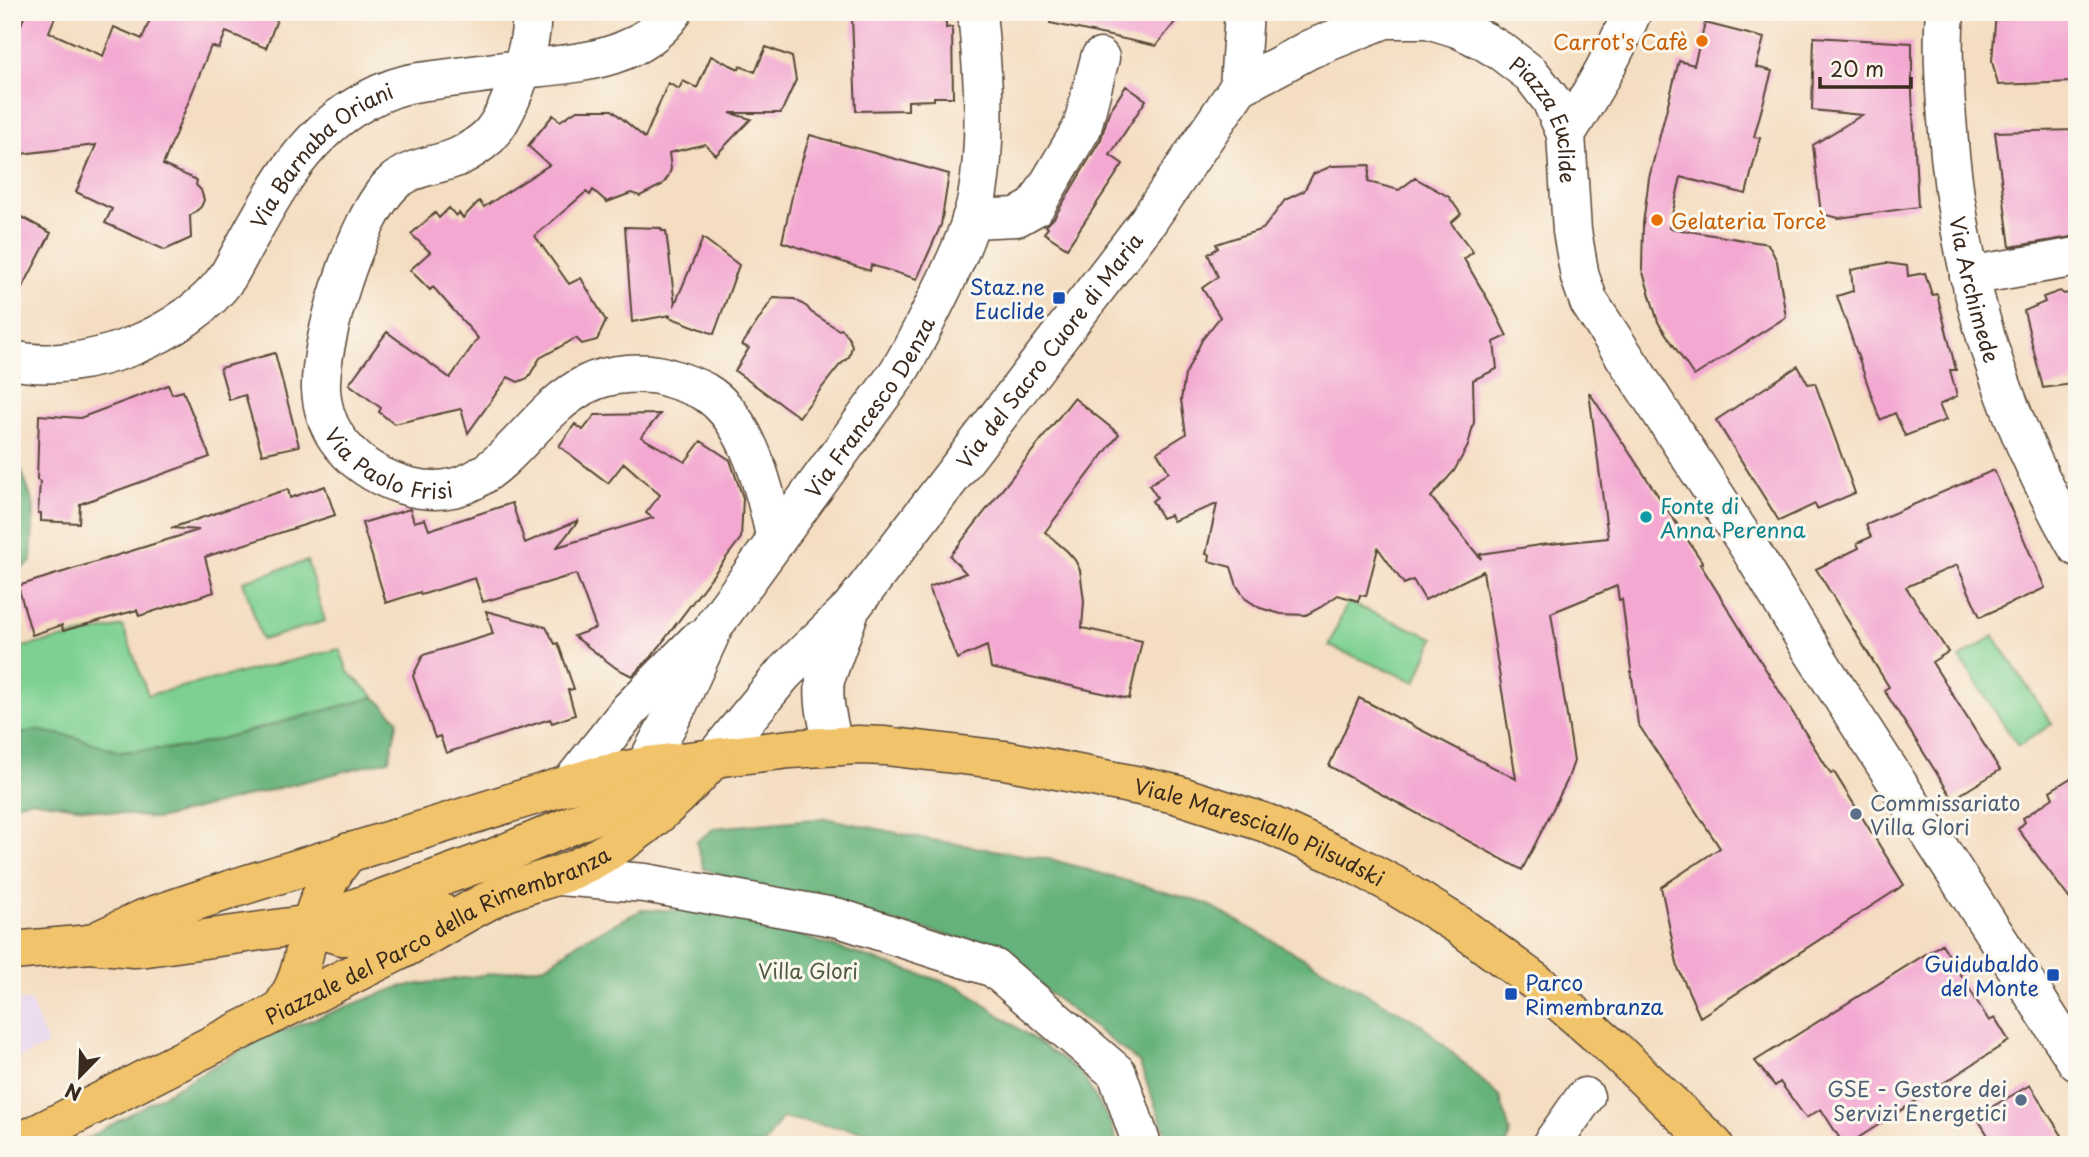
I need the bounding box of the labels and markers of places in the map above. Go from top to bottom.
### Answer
place label: Carrot's Cafè [1553,25,1688,57]
marker: Carrot's Cafè [1694,33,1710,49]
place label: Gelateria Torcè [1671,204,1827,236]
marker: Gelateria Torcè [1649,212,1665,228]
place label: Staz.ne Euclide [969,270,1045,326]
marker: Staz.ne Euclide [1051,290,1067,306]
place label: Fonte di Anna Perenna [1660,489,1806,545]
marker: Fonte di Anna Perenna [1638,509,1654,525]
place label: Commissariato Villa Glori [1870,786,2020,842]
marker: Commissariato Villa Glori [1848,806,1864,822]
place label: Guidubaldo del Monte [1924,947,2039,1003]
place label: Parco Rimembranza [1525,966,1663,1022]
marker: Guidubaldo del Monte [2045,967,2061,983]
marker: Parco Rimembranza [1503,986,1519,1002]
place label: GSE - Gestore dei Servizi Energetici [1827,1072,2007,1128]
marker: GSE - Gestore dei Servizi Energetici [2013,1092,2029,1108]

